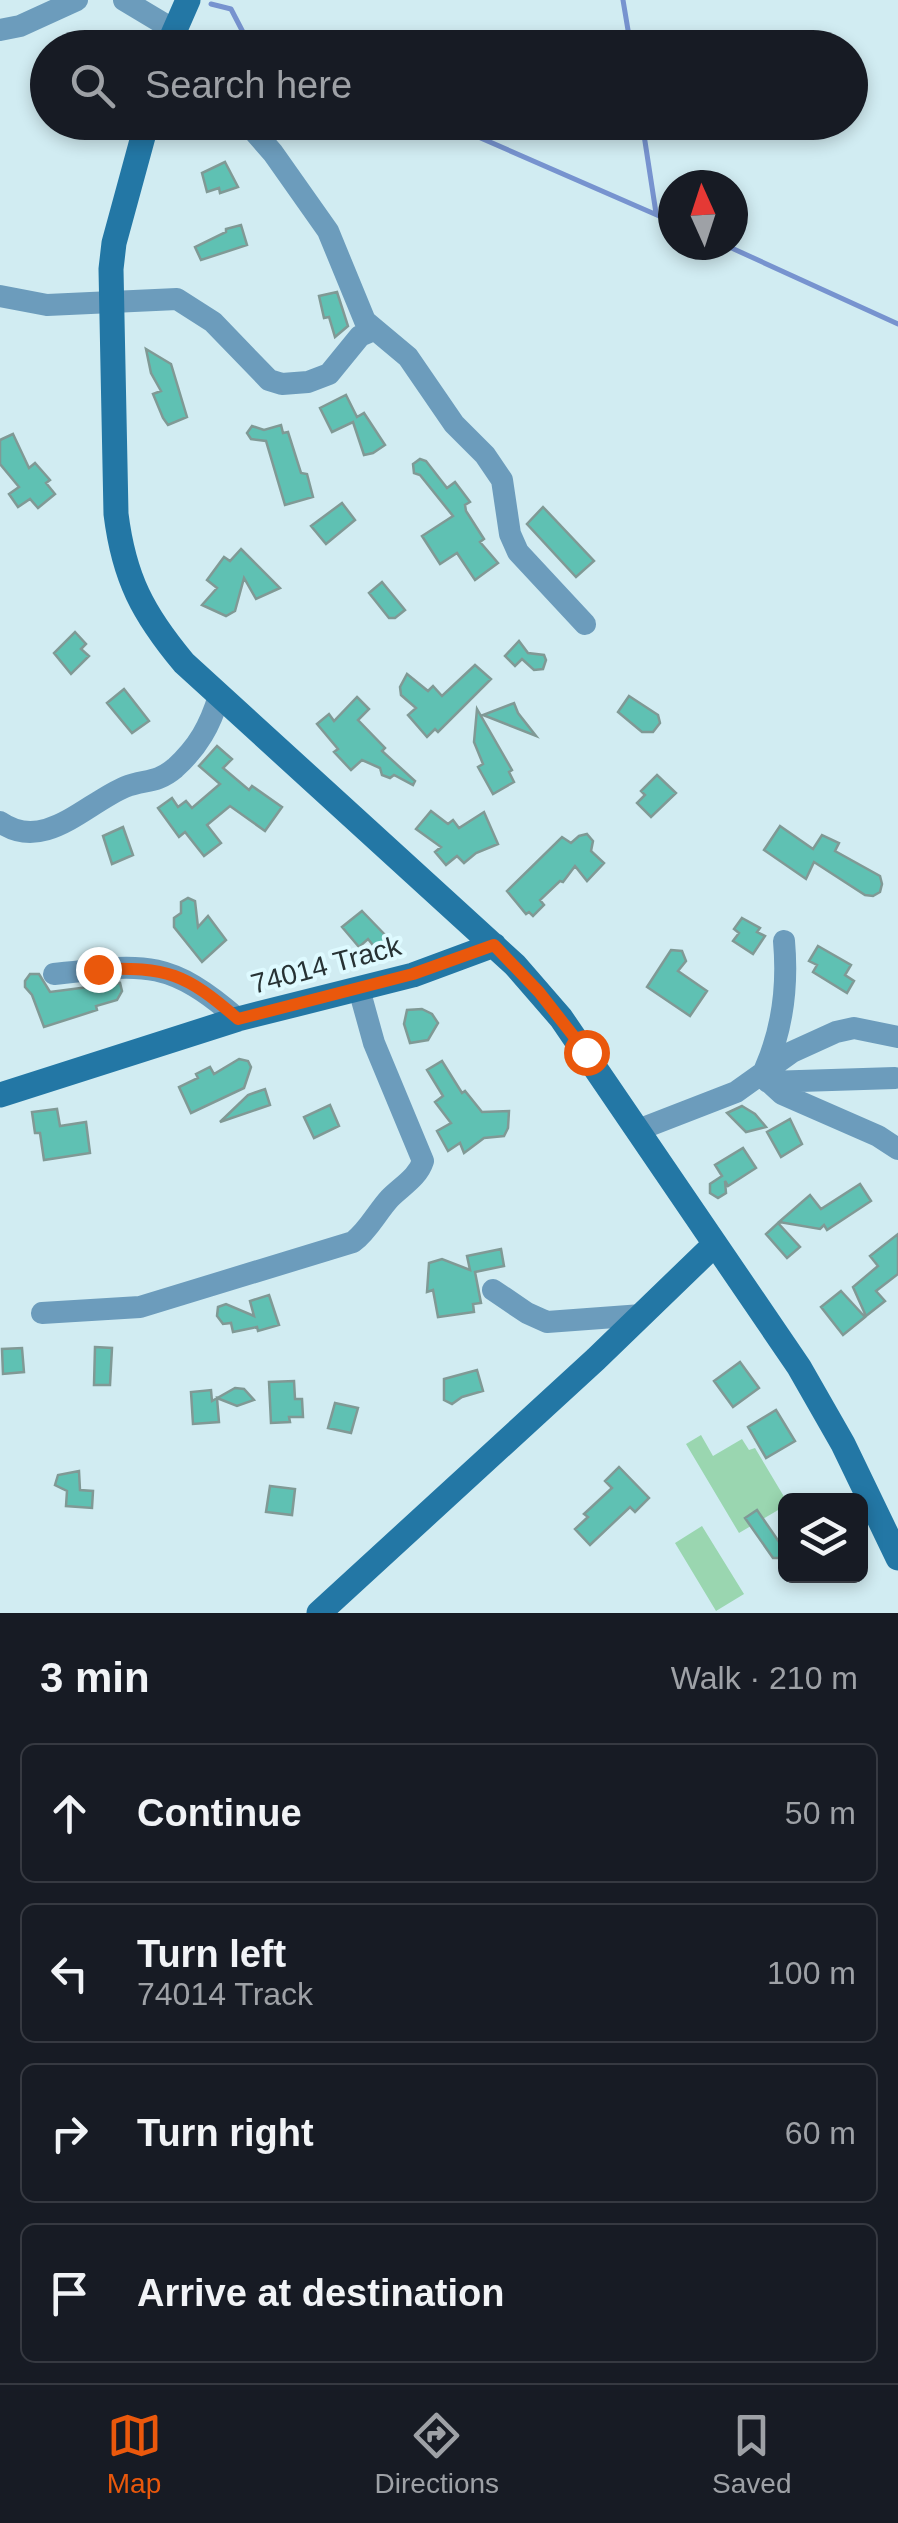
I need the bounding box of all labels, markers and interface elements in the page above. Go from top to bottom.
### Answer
search box [30,30,868,140]
icon: search [65,58,120,113]
text: Search here [145,64,352,106]
north arrow [658,170,748,260]
street label: 74014 Track [248,930,405,1000]
route end [76,947,122,993]
route start [564,1030,610,1076]
map controls [778,1493,868,1583]
button: layers [778,1493,868,1583]
text: 3 min [40,1654,150,1701]
text: Walk · 210 m [671,1660,858,1696]
icon: ahead [42,1786,97,1841]
text: Continue [137,1792,302,1834]
text: 50 m [785,1795,856,1831]
text: Turn left [137,1933,286,1975]
icon: left [42,1946,97,2001]
text: 100 m [767,1955,856,1991]
text: 74014 Track [137,1976,313,2012]
icon: right [42,2106,97,2161]
text: Turn right [137,2112,314,2154]
text: 60 m [785,2115,856,2151]
icon: arrive [42,2266,97,2321]
text: Arrive at destination [137,2272,504,2314]
tab: Map [107,2408,162,2500]
tab: Directions [375,2408,499,2500]
tab: Saved [712,2408,791,2500]

